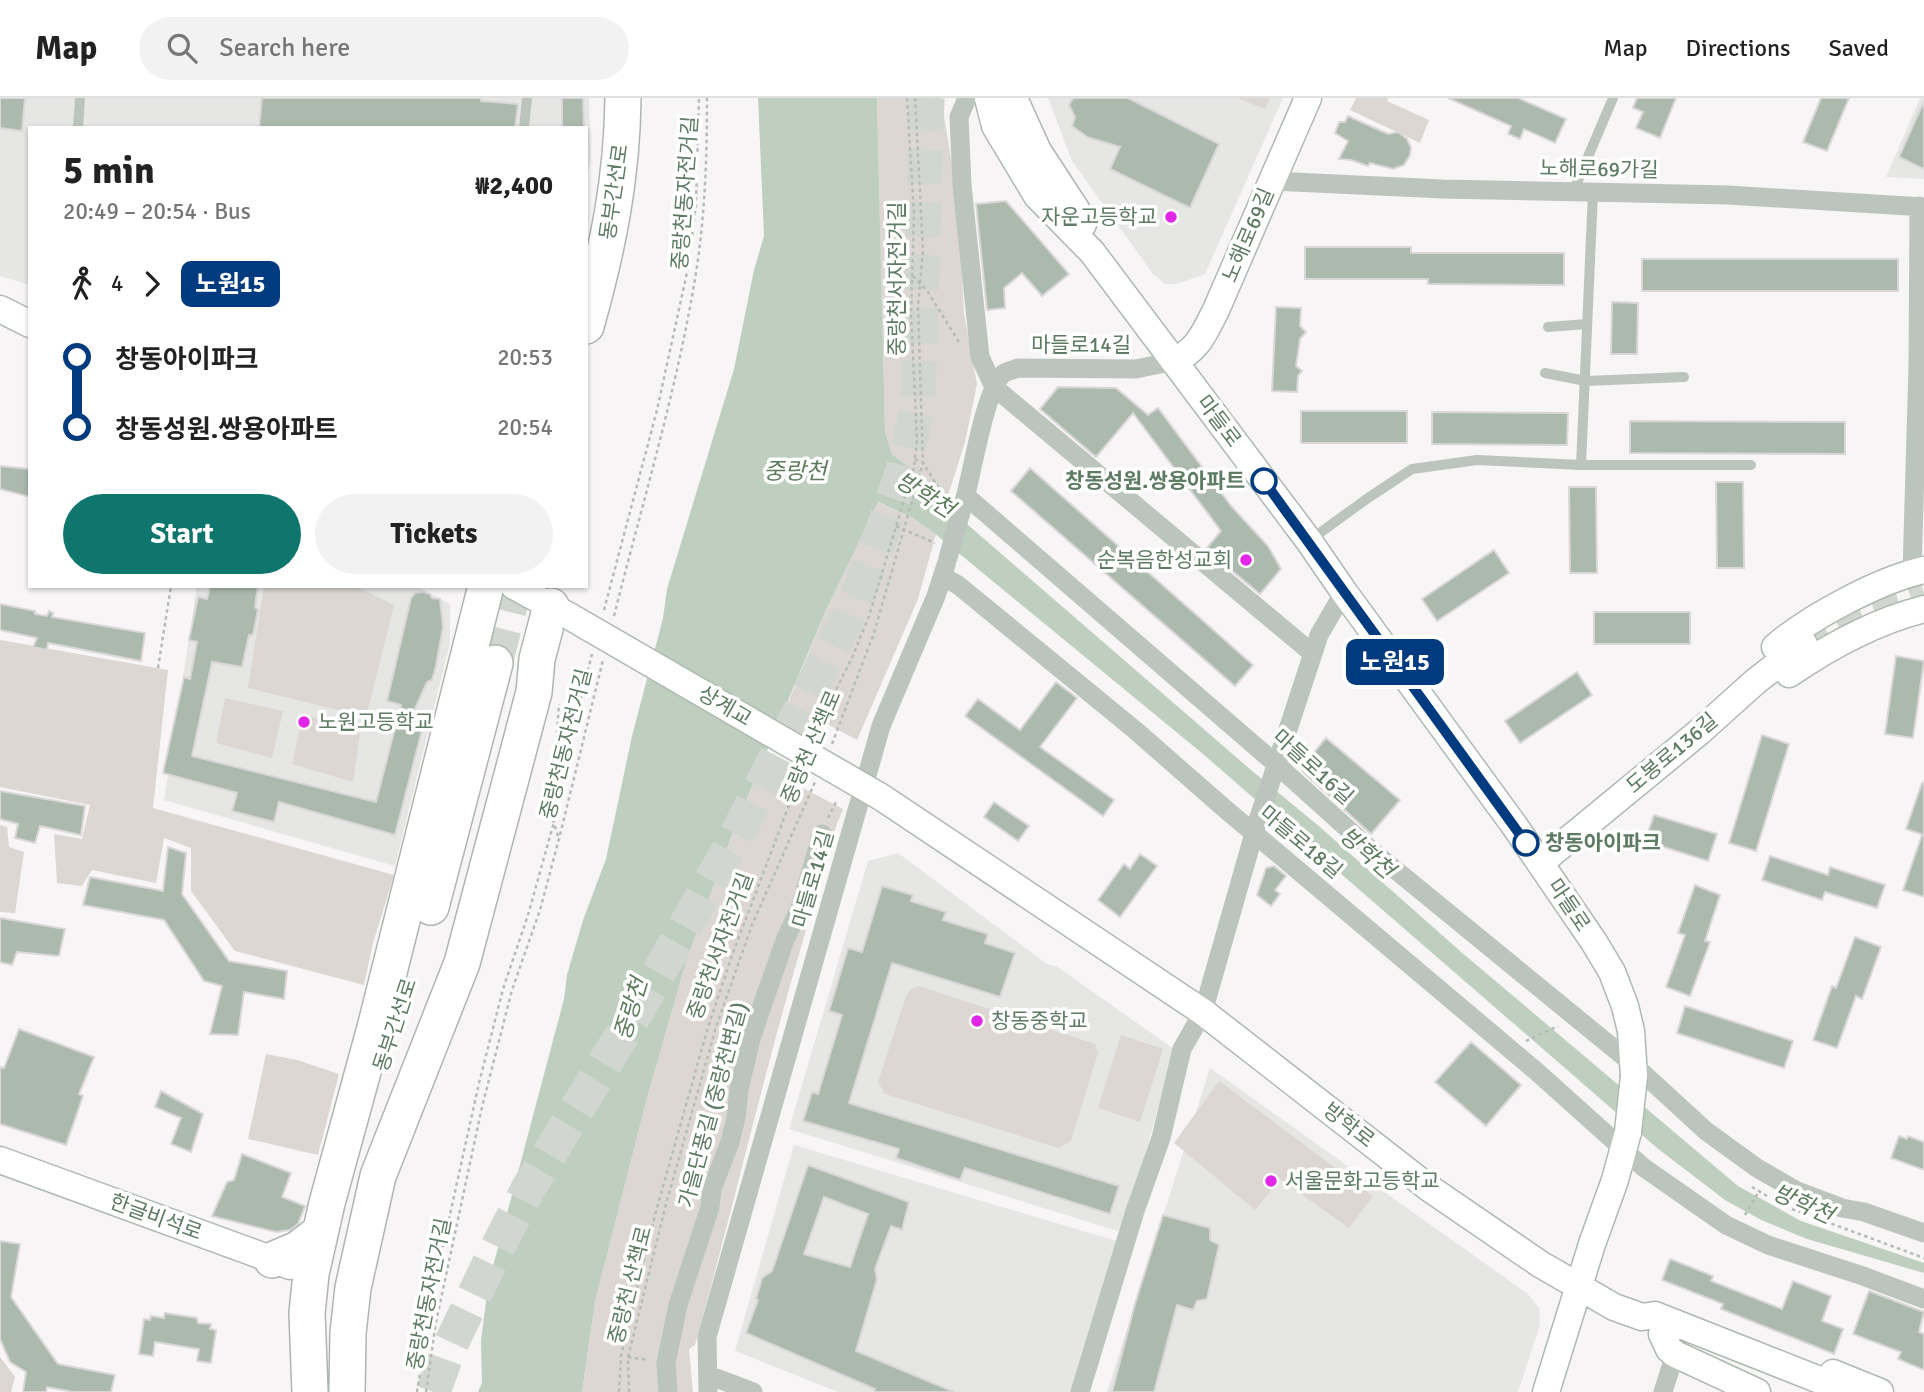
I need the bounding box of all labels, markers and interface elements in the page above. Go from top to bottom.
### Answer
search box [139,17,629,80]
text: Map [35,28,97,69]
icon: search [163,29,201,67]
text: Search here [219,32,350,64]
text: Map [1603,33,1648,63]
text: Directions [1686,33,1791,63]
text: Saved [1829,33,1889,63]
street label: 중랑천동자전거길 [667,115,703,271]
street label: 동부간선로 [594,142,634,242]
text: 5 min [63,147,155,194]
street label: 노해로69가길 [1539,155,1659,183]
text: ₩2,400 [475,170,553,202]
street label: 노해로69길 [1217,184,1279,286]
text: 20:49 – 20:54 · Bus [63,197,251,226]
street label: 중랑천서자전거길 [884,202,910,356]
place label: 자운고등학교 [1041,204,1157,230]
marker: 자운고등학교 [1163,209,1179,225]
icon: walk [63,265,101,303]
icon: forward [133,265,171,303]
text: 4 [111,269,123,298]
text: 노원15 [195,269,266,299]
street label: 마들로14길 [1031,332,1131,358]
text: 20:53 [497,343,553,372]
text: 창동아이파크 [115,344,259,376]
street label: 마들로 [1191,390,1247,452]
text: 20:54 [497,413,553,442]
text: 창동성원.쌍용아파트 [115,414,338,446]
water label: 중랑천 [763,457,830,486]
water label: 방학천 [890,466,962,526]
place label: 창동성원.쌍용아파트 [1065,468,1245,494]
marker: 창동성원.쌍용아파트 [1251,468,1277,494]
button: Start [63,494,301,574]
button: Tickets [315,494,553,574]
place label: 순복음한성교회 [1097,547,1232,573]
marker: 순복음한성교회 [1238,552,1254,568]
line badge: 노원15 [1346,639,1444,685]
text: 노원15 [1360,647,1430,677]
street label: 중랑천동자전거길 [535,666,597,822]
street label: 상계교 [693,680,757,732]
street label: 중랑천 산책로 [775,686,847,808]
street label: 도봉로136길 [1621,707,1723,799]
place label: 노원고등학교 [318,709,434,735]
marker: 노원고등학교 [296,714,312,730]
street label: 마들로16길 [1267,724,1359,810]
street label: 마들로18길 [1254,800,1348,884]
water label: 방학천 [1334,821,1403,887]
street label: 마들로14길 [787,827,839,931]
marker: 창동아이파크 [1513,830,1539,856]
place label: 창동아이파크 [1545,830,1661,856]
street label: 중랑천서자전거길 [681,869,759,1023]
street label: 마들로 [1542,874,1596,936]
water label: 중랑천 [608,972,655,1044]
street label: 동부간선로 [368,975,422,1075]
street label: 가을단풍길 (중랑천변길) [673,999,753,1211]
place label: 창동중학교 [991,1008,1088,1034]
marker: 창동중학교 [969,1013,985,1029]
street label: 방학로 [1318,1097,1380,1153]
place label: 서울문화고등학교 [1285,1168,1440,1194]
marker: 서울문화고등학교 [1263,1173,1279,1189]
water label: 방학천 [1768,1178,1840,1231]
street label: 한글비석로 [106,1188,206,1246]
street label: 중랑천동자전거길 [401,1216,457,1372]
street label: 중랑천 산책로 [603,1223,657,1347]

